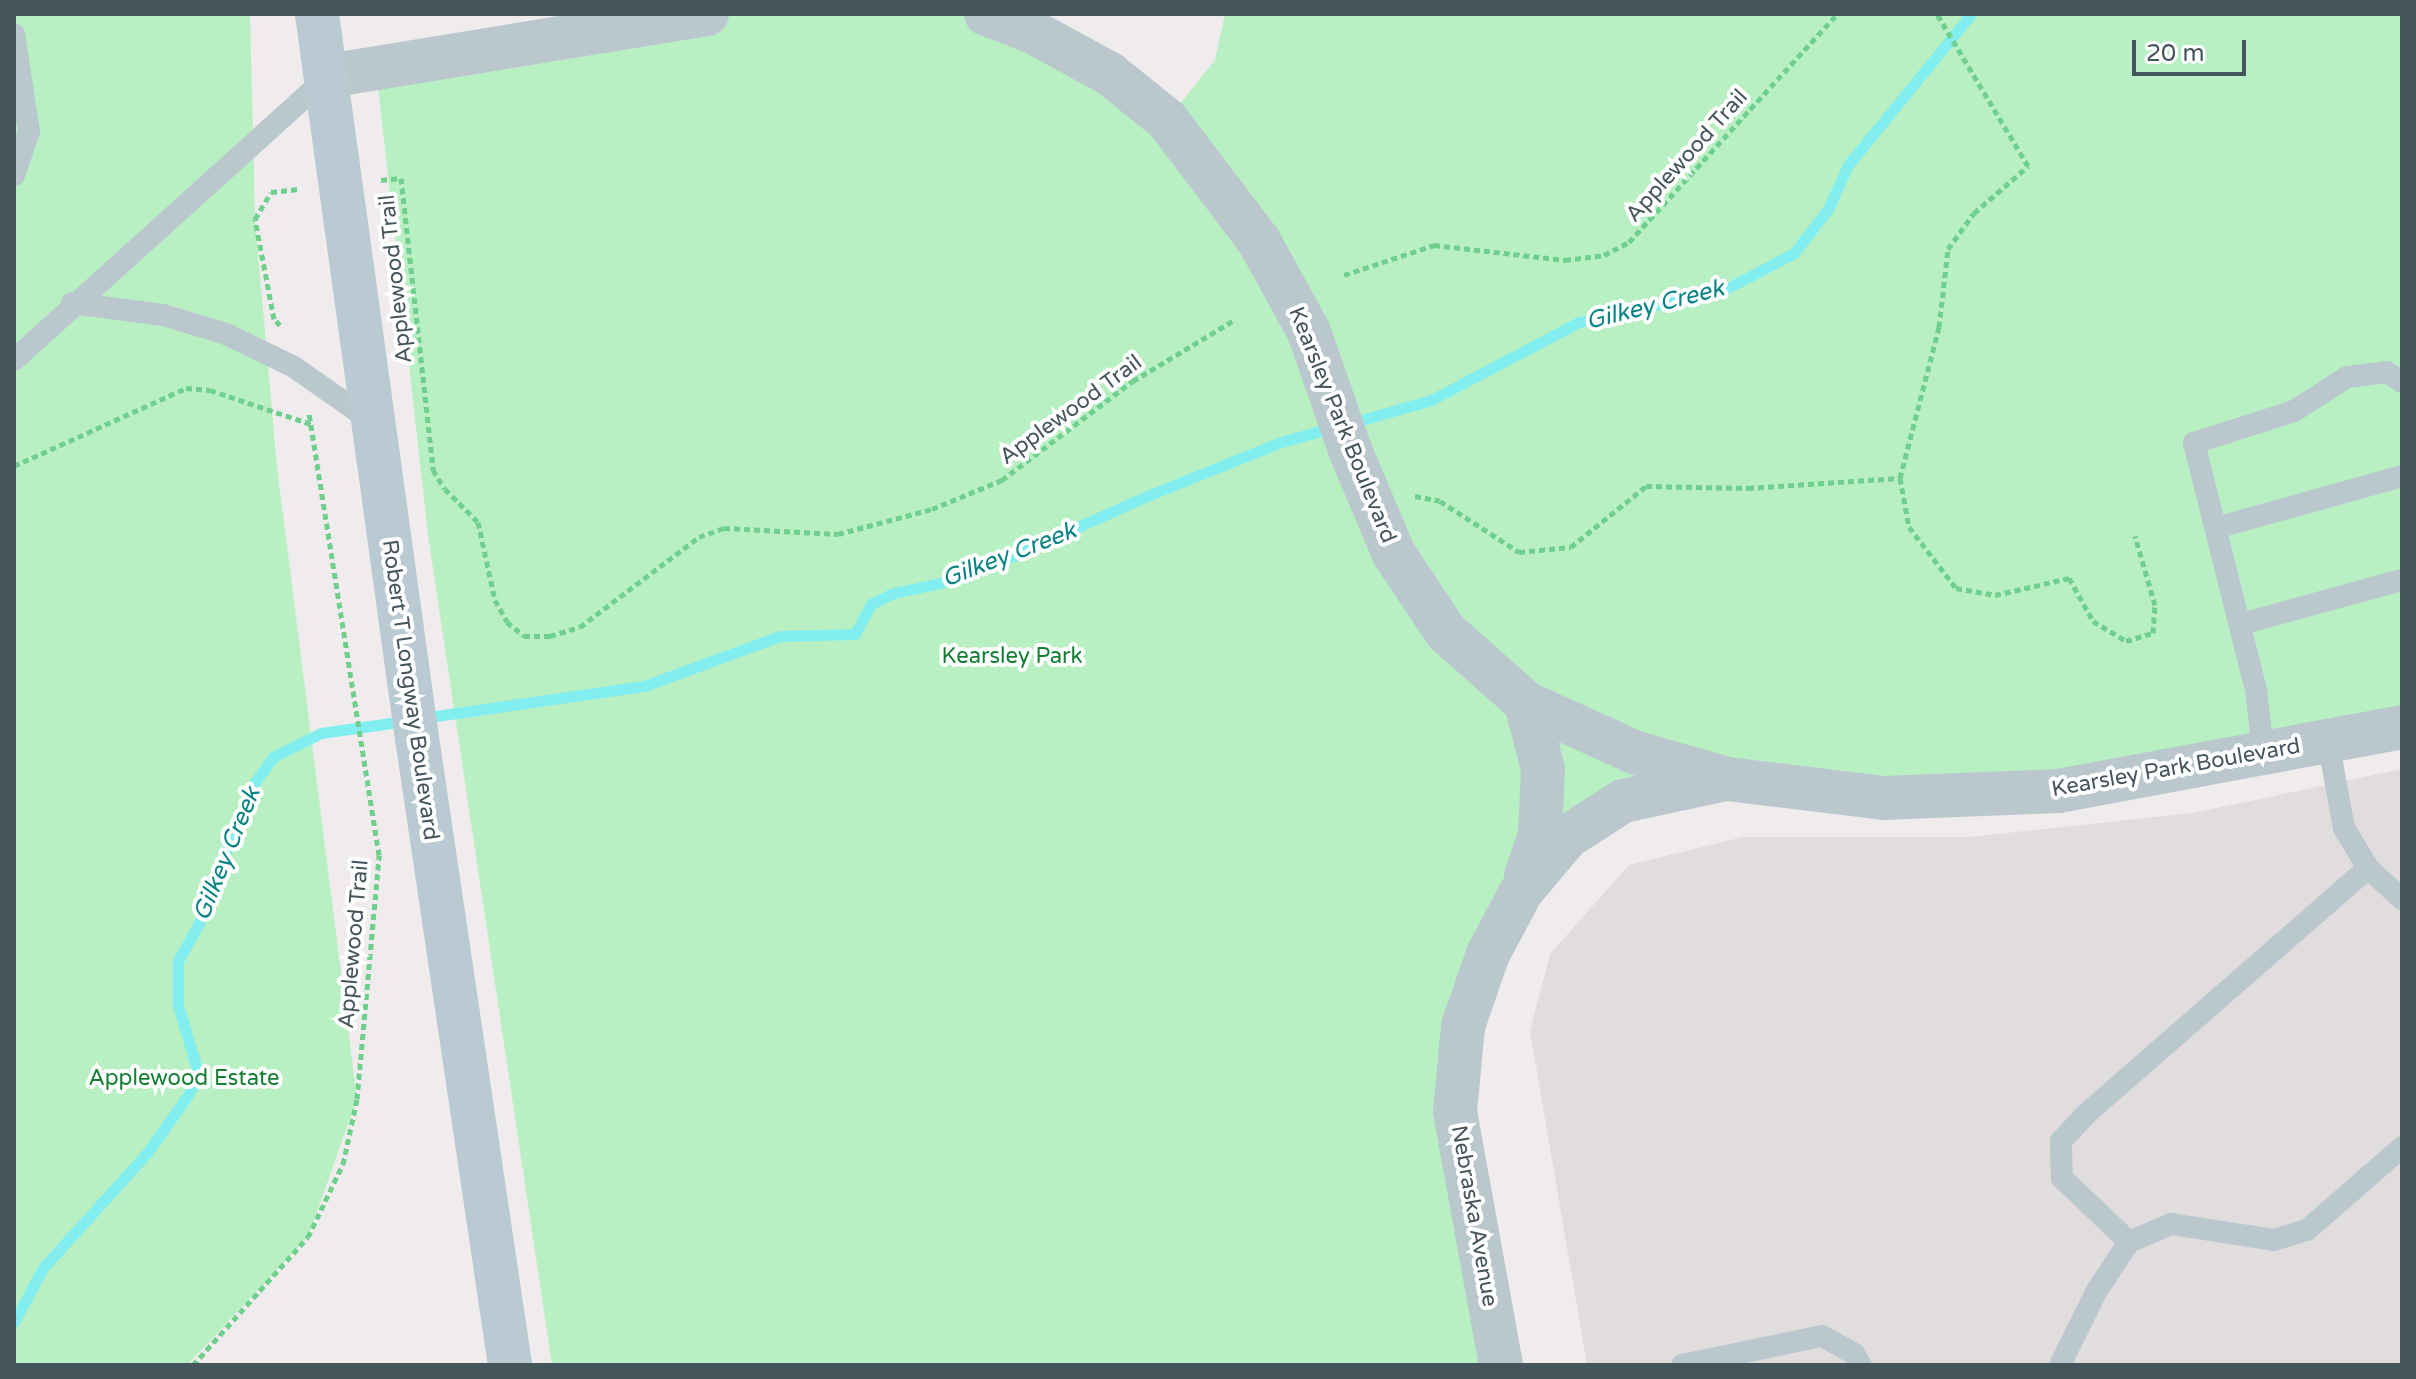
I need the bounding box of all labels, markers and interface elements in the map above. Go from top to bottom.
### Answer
scale bar [2136,24,2250,74]
text: 20 m [2146,39,2204,68]
street label: Applewood Trail [1621,84,1753,228]
street label: Applewood Trail [374,193,418,365]
water label: Gilkey Creek [1583,274,1727,336]
street label: Kearsley Park Boulevard [1283,303,1401,547]
street label: Applewood Trail [995,350,1147,470]
water label: Gilkey Creek [938,516,1080,594]
street label: Robert T Longway Boulevard [376,538,444,842]
park label: Kearsley Park [942,644,1082,670]
street label: Kearsley Park Boulevard [2050,733,2302,803]
water label: Gilkey Creek [187,783,267,925]
street label: Applewood Trail [333,859,375,1029]
park label: Applewood Estate [88,1066,280,1092]
street label: Nebraska Avenue [1445,1123,1503,1309]

